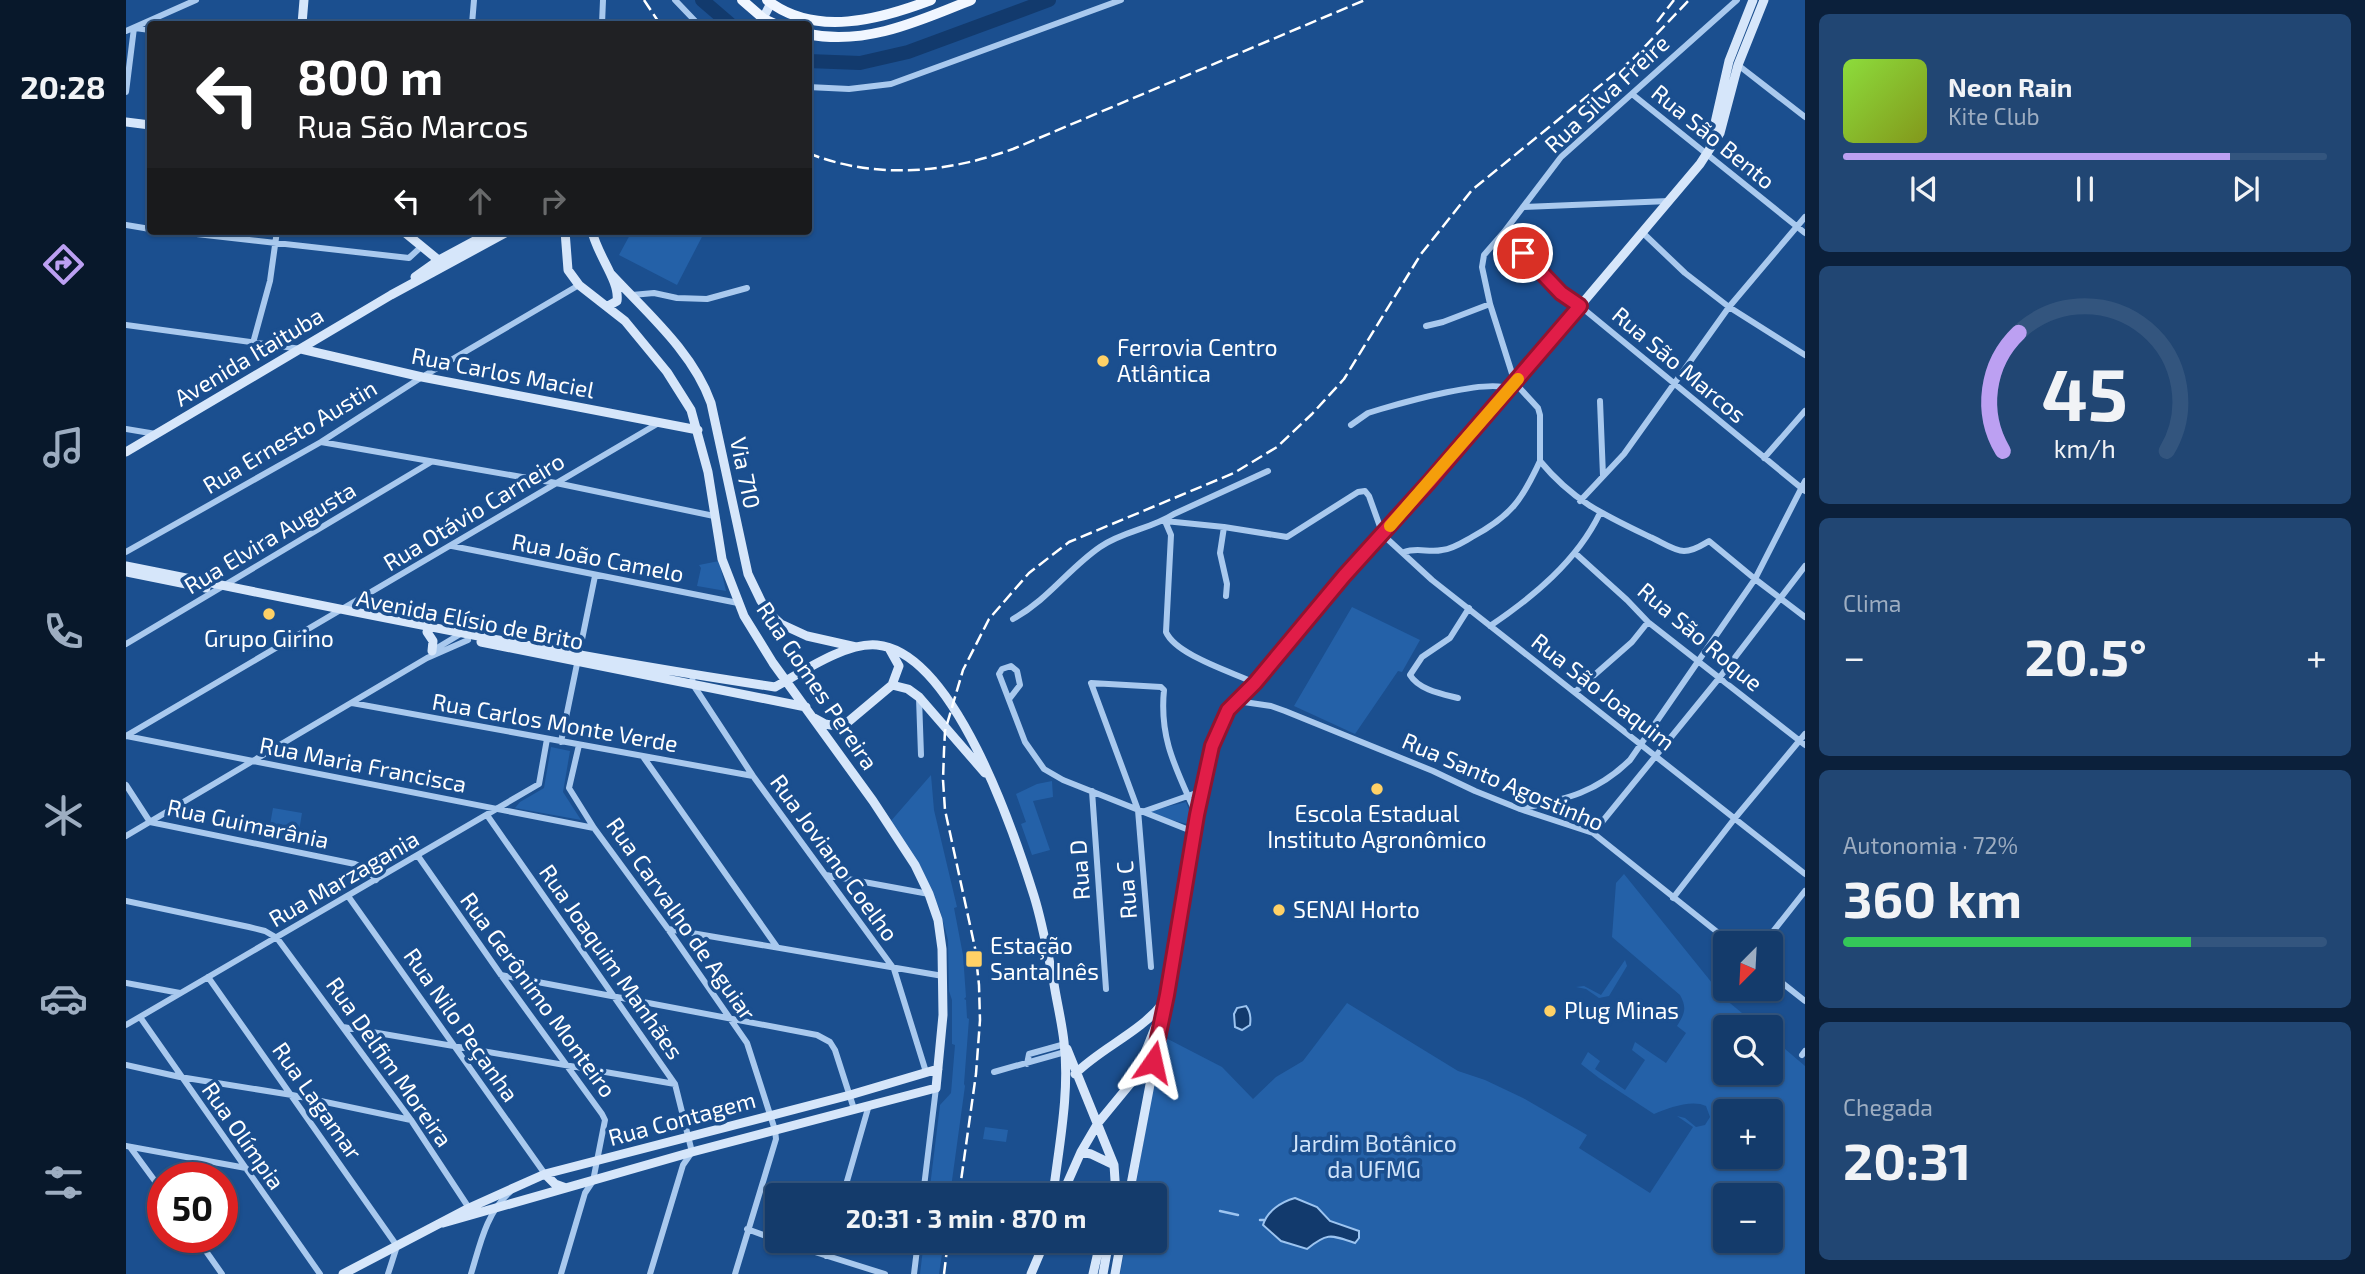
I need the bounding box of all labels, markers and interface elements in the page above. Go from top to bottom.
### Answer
street label: Rua Silva Freire [1538,28,1674,158]
text: 800 m [297,46,443,105]
icon: left [182,49,273,140]
text: 20:28 [20,67,106,105]
text: Neon Rain [1948,71,2072,102]
street label: Rua São Bento [1646,78,1781,194]
text: Kite Club [1948,102,2040,130]
text: Rua São Marcos [297,106,528,144]
icon: previous [1905,170,1943,208]
icon: pause [2066,170,2104,208]
icon: next [2227,170,2265,208]
icon: left [388,182,426,220]
icon: ahead [461,182,499,220]
icon: right [534,182,572,220]
pin [1493,223,1553,283]
icon: arrive [1504,234,1542,272]
icon: directions [39,240,88,289]
street label: Rua São Marcos [1607,300,1752,428]
street label: Avenida Itaituba [169,301,328,412]
place label: Ferrovia Centro Atlântica [1117,333,1278,387]
street label: Rua Carlos Maciel [409,341,597,404]
text: 45 [2042,348,2128,436]
marker: Ferrovia Centro Atlântica [1095,353,1111,369]
street label: Rua Ernesto Austin [197,373,382,499]
icon: music [39,423,88,472]
text: km/h [2054,433,2116,463]
street label: Via 710 [725,435,767,511]
street label: Rua Otávio Carneiro [378,446,569,576]
street label: Rua Elvira Augusta [179,475,360,599]
street label: Rua João Camelo [510,527,686,587]
street label: Rua São Roque [1632,576,1769,697]
street label: Avenida Elísio de Brito [354,583,586,655]
text: Clima [1843,589,1901,617]
street label: Rua Gomes Pereira [751,596,884,775]
marker: Grupo Girino [261,606,277,622]
icon: phone [39,607,88,656]
place label: Grupo Girino [204,624,334,652]
text: 20.5° [2024,624,2147,686]
street label: Rua São Joaquim [1526,627,1681,756]
text: − [1843,633,1865,679]
text: + [2306,633,2327,679]
street label: Rua Carlos Monte Verde [430,687,680,757]
street label: Rua Santo Agostinho [1398,726,1608,836]
street label: Rua Maria Francisca [257,730,469,798]
street label: Rua Joviano Coelho [765,769,905,946]
marker: Escola Estadual Instituto Agronômico [1369,781,1385,797]
icon: climate [39,791,88,840]
street label: Rua Guimarânia [165,792,332,854]
place label: Escola Estadual Instituto Agronômico [1267,799,1487,853]
street label: Rua Carvalho de Aguiar [601,812,762,1025]
street label: Rua Marzagania [264,824,423,932]
text: Autonomia · 72% [1843,831,2018,859]
street label: Rua D [1063,839,1095,901]
street label: Rua Joaquim Manhães [534,859,690,1064]
street label: Rua C [1110,860,1142,920]
text: 360 km [1843,866,2022,928]
street label: Rua Gerônimo Monteiro [455,886,623,1102]
place label: SENAI Horto [1293,895,1420,923]
marker: SENAI Horto [1271,902,1287,918]
place label: Estação Santa Inês [990,931,1099,985]
north arrow [1713,931,1783,1001]
map controls [1713,931,1783,1253]
street label: Rua Nilo Peçanha [398,942,525,1107]
marker: Estação Santa Inês [964,949,984,969]
street label: Rua Delfim Moreira [321,971,459,1152]
icon: car [39,974,88,1023]
place label: Plug Minas [1564,996,1679,1024]
marker: Plug Minas [1542,1003,1558,1019]
button: search [1713,1015,1783,1085]
position arrow [1116,1025,1190,1099]
street label: Rua Lagamar [267,1036,369,1165]
street label: Rua Olímpia [197,1076,291,1195]
street label: Rua Contagem [605,1085,758,1151]
text: Chegada [1843,1093,1933,1121]
button: + [1713,1099,1783,1169]
text: 20:31 [1843,1128,1971,1190]
park label: Jardim Botânico da UFMG [1291,1129,1457,1183]
icon: filters [39,1158,88,1207]
speed limit sign: 50 [147,1162,238,1253]
button: − [1713,1183,1783,1253]
text: 20:31 · 3 min · 870 m [846,1202,1086,1233]

